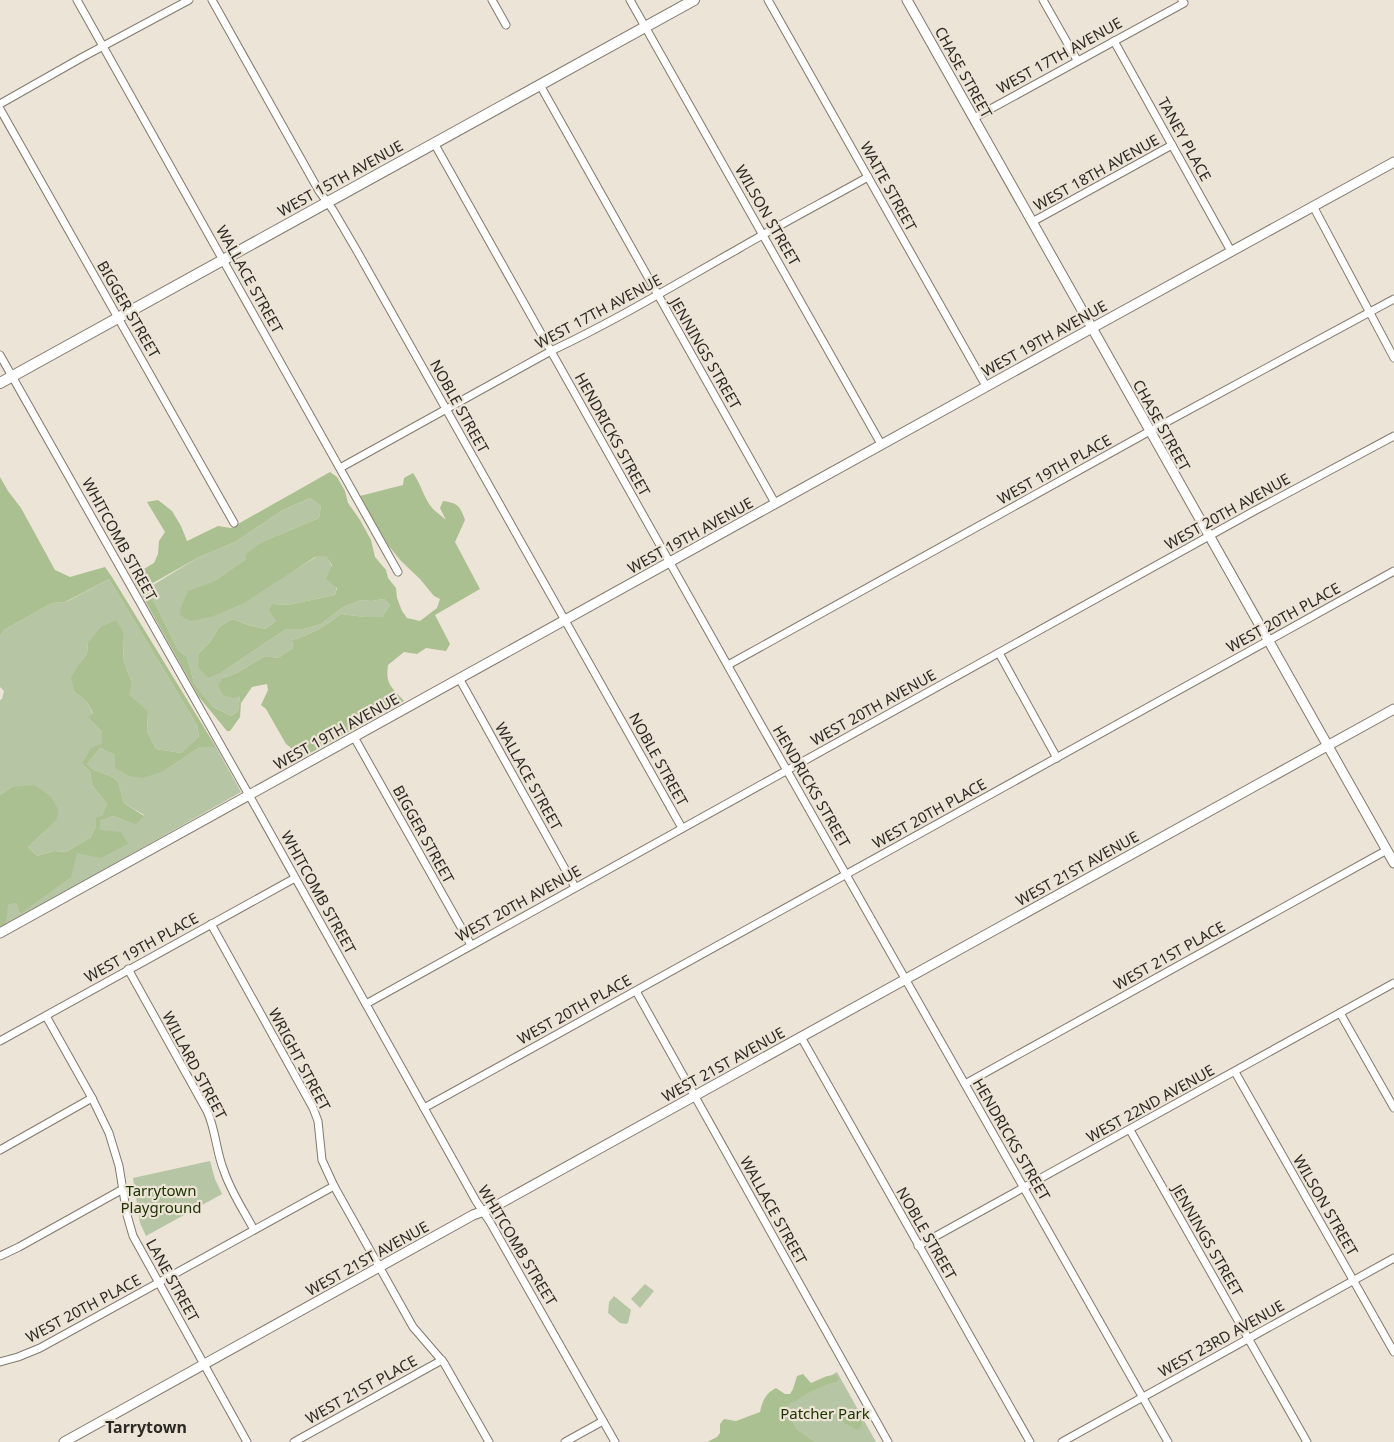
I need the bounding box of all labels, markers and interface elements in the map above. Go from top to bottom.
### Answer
street label: WEST 17TH AVENUE [993,12,1125,98]
street label: CHASE STREET [931,23,998,122]
street label: TANEY PLACE [1154,93,1216,185]
street label: WEST 18TH AVENUE [1030,129,1162,215]
street label: WEST 15TH AVENUE [274,135,406,221]
street label: WAITE STREET [856,138,922,235]
street label: WILSON STREET [731,161,805,270]
street label: WALLACE STREET [212,221,288,337]
street label: BIGGER STREET [93,257,165,362]
street label: WEST 17TH AVENUE [531,269,665,353]
street label: JENNINGS STREET [665,292,746,413]
street label: WEST 19TH AVENUE [978,295,1110,381]
street label: NOBLE STREET [426,356,494,457]
street label: HENDRICKS STREET [571,369,656,500]
street label: CHASE STREET [1129,376,1196,475]
street label: WEST 19TH PLACE [993,429,1115,509]
street label: WEST 20TH AVENUE [1161,468,1293,554]
street label: WHITCOMB STREET [78,474,162,604]
street label: WEST 19TH AVENUE [624,492,756,578]
street label: WEST 20TH PLACE [1222,577,1344,657]
street label: WEST 20TH AVENUE [807,664,939,750]
street label: WEST 19TH AVENUE [270,688,402,774]
street label: NOBLE STREET [625,709,693,810]
street label: WALLACE STREET [491,718,567,834]
street label: HENDRICKS STREET [769,721,856,851]
street label: WEST 20TH PLACE [868,773,990,853]
street label: BIGGER STREET [389,781,460,887]
street label: WEST 21ST AVENUE [1012,826,1142,910]
street label: WHITCOMB STREET [277,827,361,957]
street label: WEST 20TH AVENUE [452,860,584,946]
street label: WEST 19TH PLACE [80,907,202,987]
street label: WEST 21ST PLACE [1110,916,1228,994]
street label: WEST 20TH PLACE [513,969,635,1049]
street label: WRIGHT STREET [265,1004,336,1114]
street label: WILLARD STREET [158,1008,232,1123]
street label: WEST 21ST AVENUE [658,1022,788,1106]
street label: WEST 22ND AVENUE [1083,1060,1217,1146]
street label: HENDRICKS STREET [969,1074,1056,1204]
street label: WILSON STREET [1289,1151,1363,1260]
street label: WALLACE STREET [736,1152,812,1268]
street label: JENNINGS STREET [1167,1179,1248,1300]
park label: Tarrytown Playground [121,1180,201,1217]
street label: WHITCOMB STREET [474,1181,562,1310]
street label: NOBLE STREET [892,1183,962,1284]
street label: WEST 21ST AVENUE [302,1216,432,1300]
street label: LANE STREET [142,1235,204,1326]
street label: WEST 20TH PLACE [22,1269,144,1347]
street label: WEST 23RD AVENUE [1154,1295,1288,1381]
street label: WEST 21ST PLACE [302,1350,420,1428]
park label: Patcher Park [780,1403,870,1423]
district label: Tarrytown [105,1416,187,1438]

